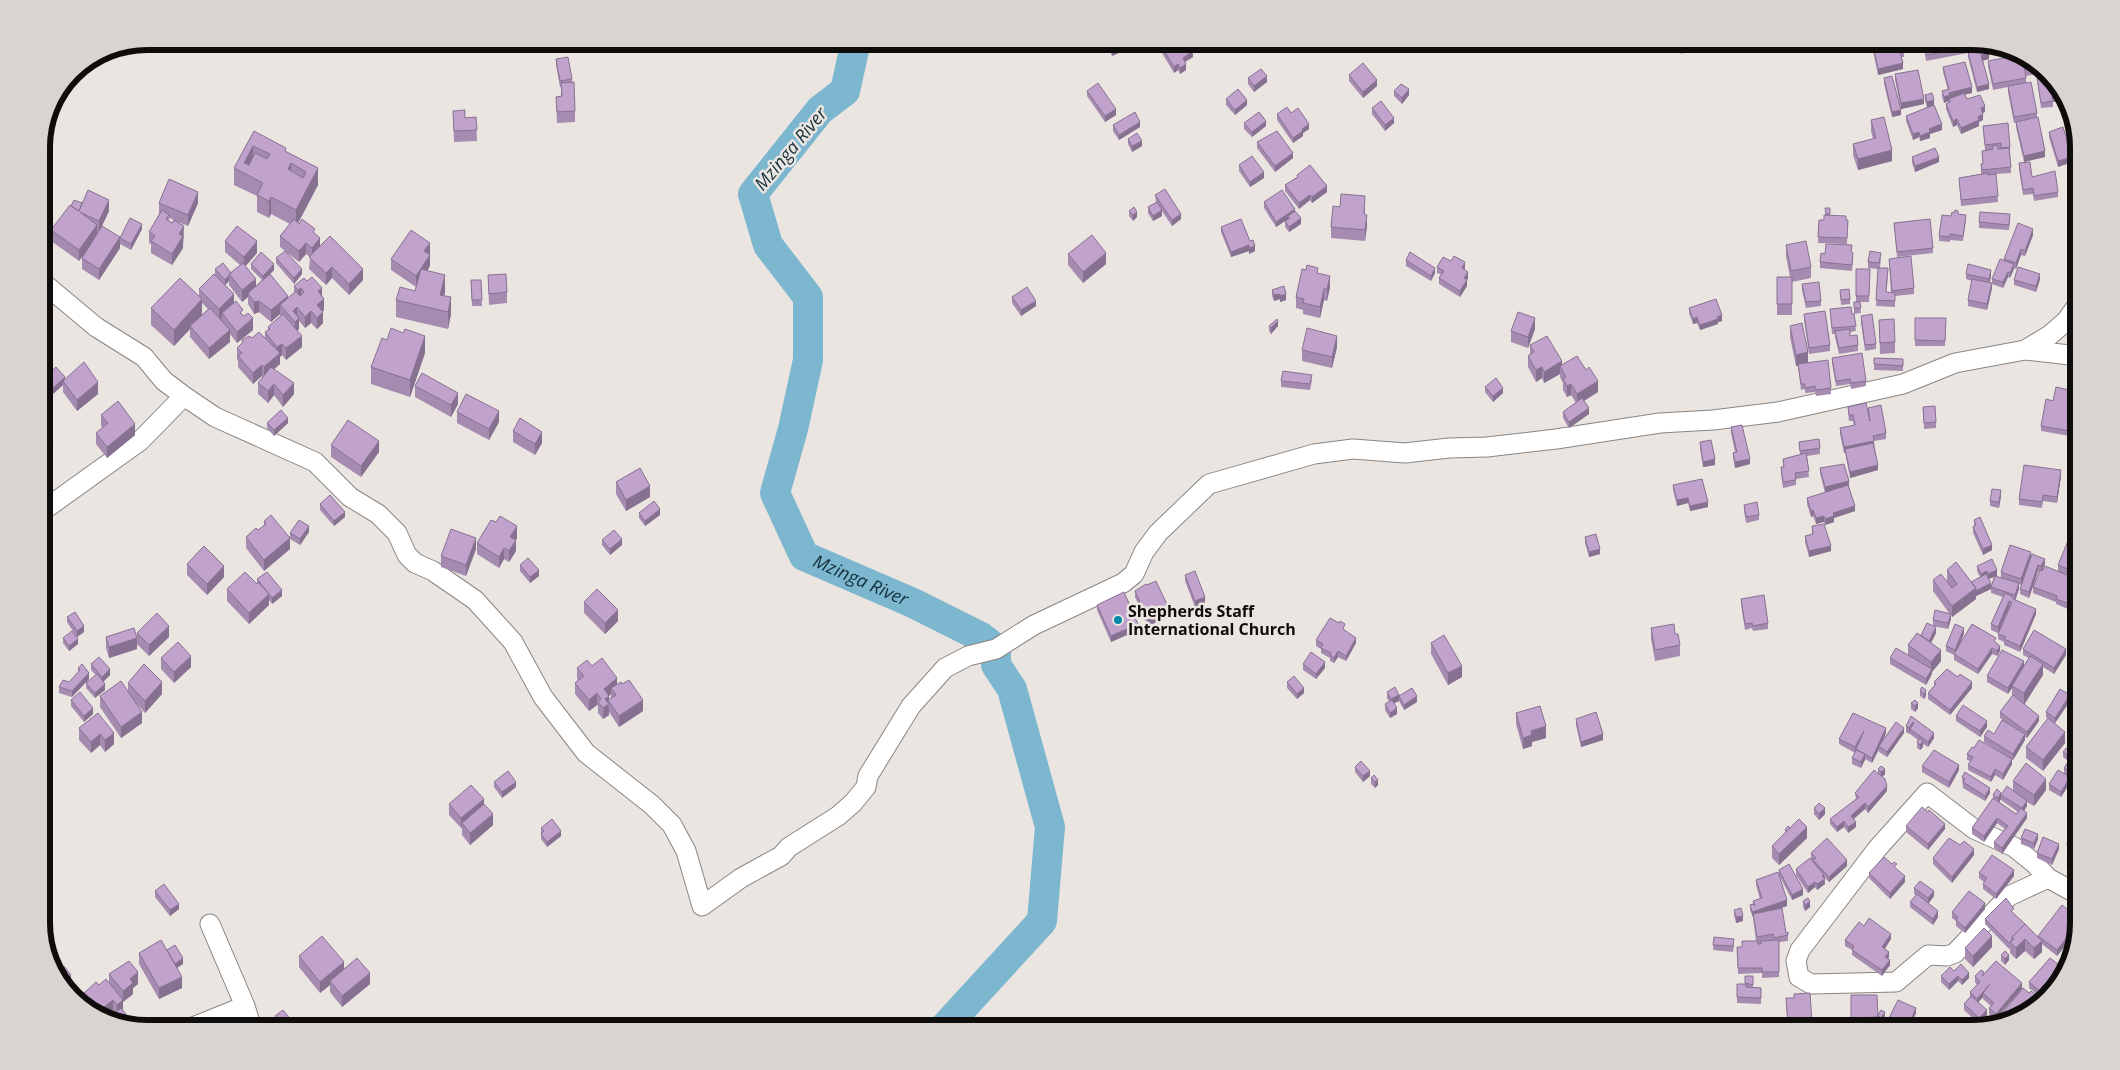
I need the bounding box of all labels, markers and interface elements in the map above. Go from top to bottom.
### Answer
water label: Mzinga River [748,101,833,195]
water label: Mzinga River [810,548,913,611]
place label: Shepherds Staff International Church [1128,600,1296,640]
marker: Shepherds Staff International Church [1112,614,1124,626]

